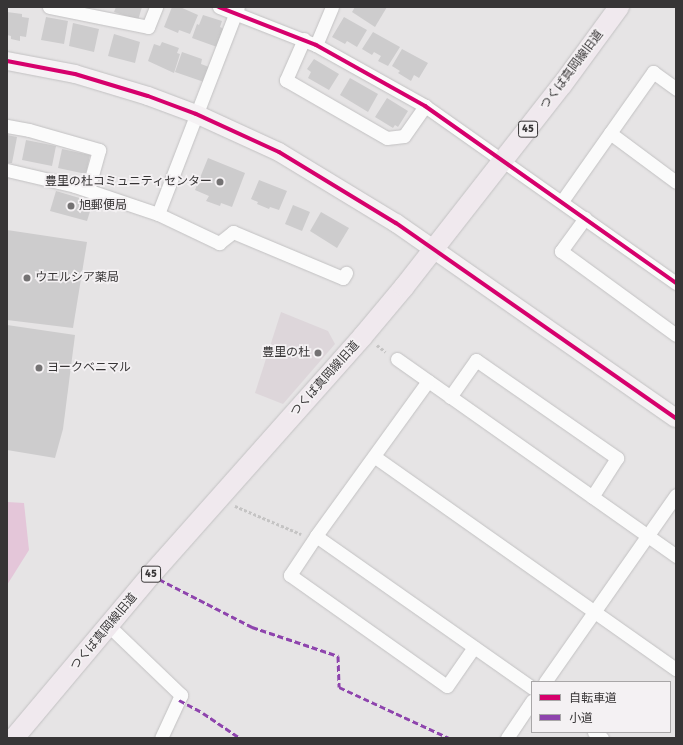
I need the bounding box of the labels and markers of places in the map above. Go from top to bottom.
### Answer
place label: 豊里の杜コミュニティセンター [44,175,212,189]
marker: 豊里の杜コミュニティセンター [215,177,225,187]
place label: 旭郵便局 [79,199,127,213]
marker: 旭郵便局 [66,201,76,211]
place label: ウエルシア薬局 [35,271,119,285]
marker: ウエルシア薬局 [22,273,32,283]
place label: 豊里の杜 [262,346,310,360]
marker: 豊里の杜 [313,348,323,358]
place label: ヨークベニマル [47,361,131,375]
marker: ヨークベニマル [34,363,44,373]

